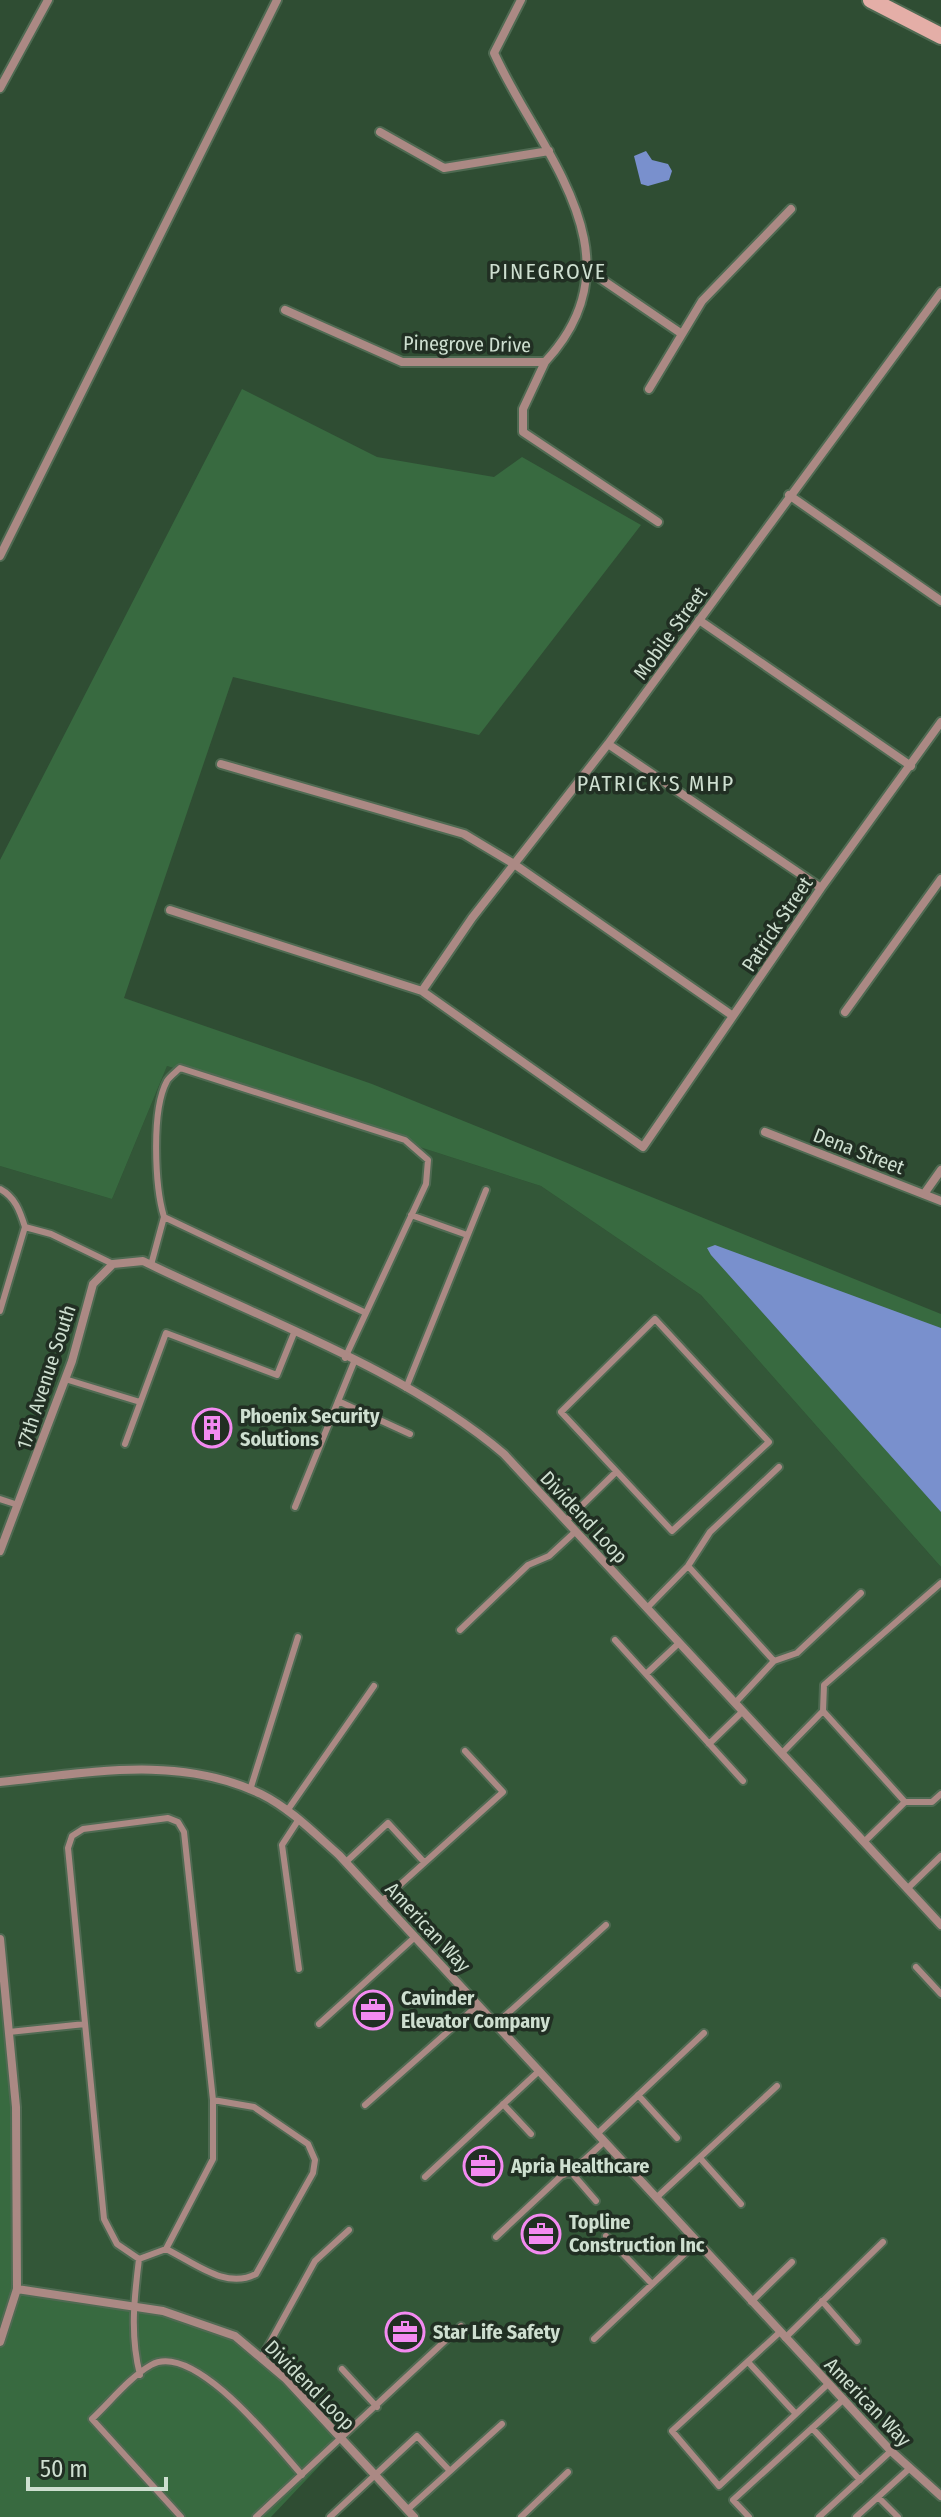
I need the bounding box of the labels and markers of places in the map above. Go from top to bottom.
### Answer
place label: Phoenix Security Solutions [240,1404,380,1451]
building icon: Phoenix Security Solutions [191,1407,233,1449]
place label: Cavinder Elevator Company [401,1986,550,2033]
office icon: Cavinder Elevator Company [352,1989,394,2031]
office icon: Apria Healthcare [462,2145,504,2187]
place label: Apria Healthcare [510,2154,649,2178]
place label: Topline Construction Inc [569,2210,705,2257]
office icon: Topline Construction Inc [520,2213,562,2255]
office icon: Star Life Safety [384,2311,426,2353]
place label: Star Life Safety [433,2320,561,2344]

